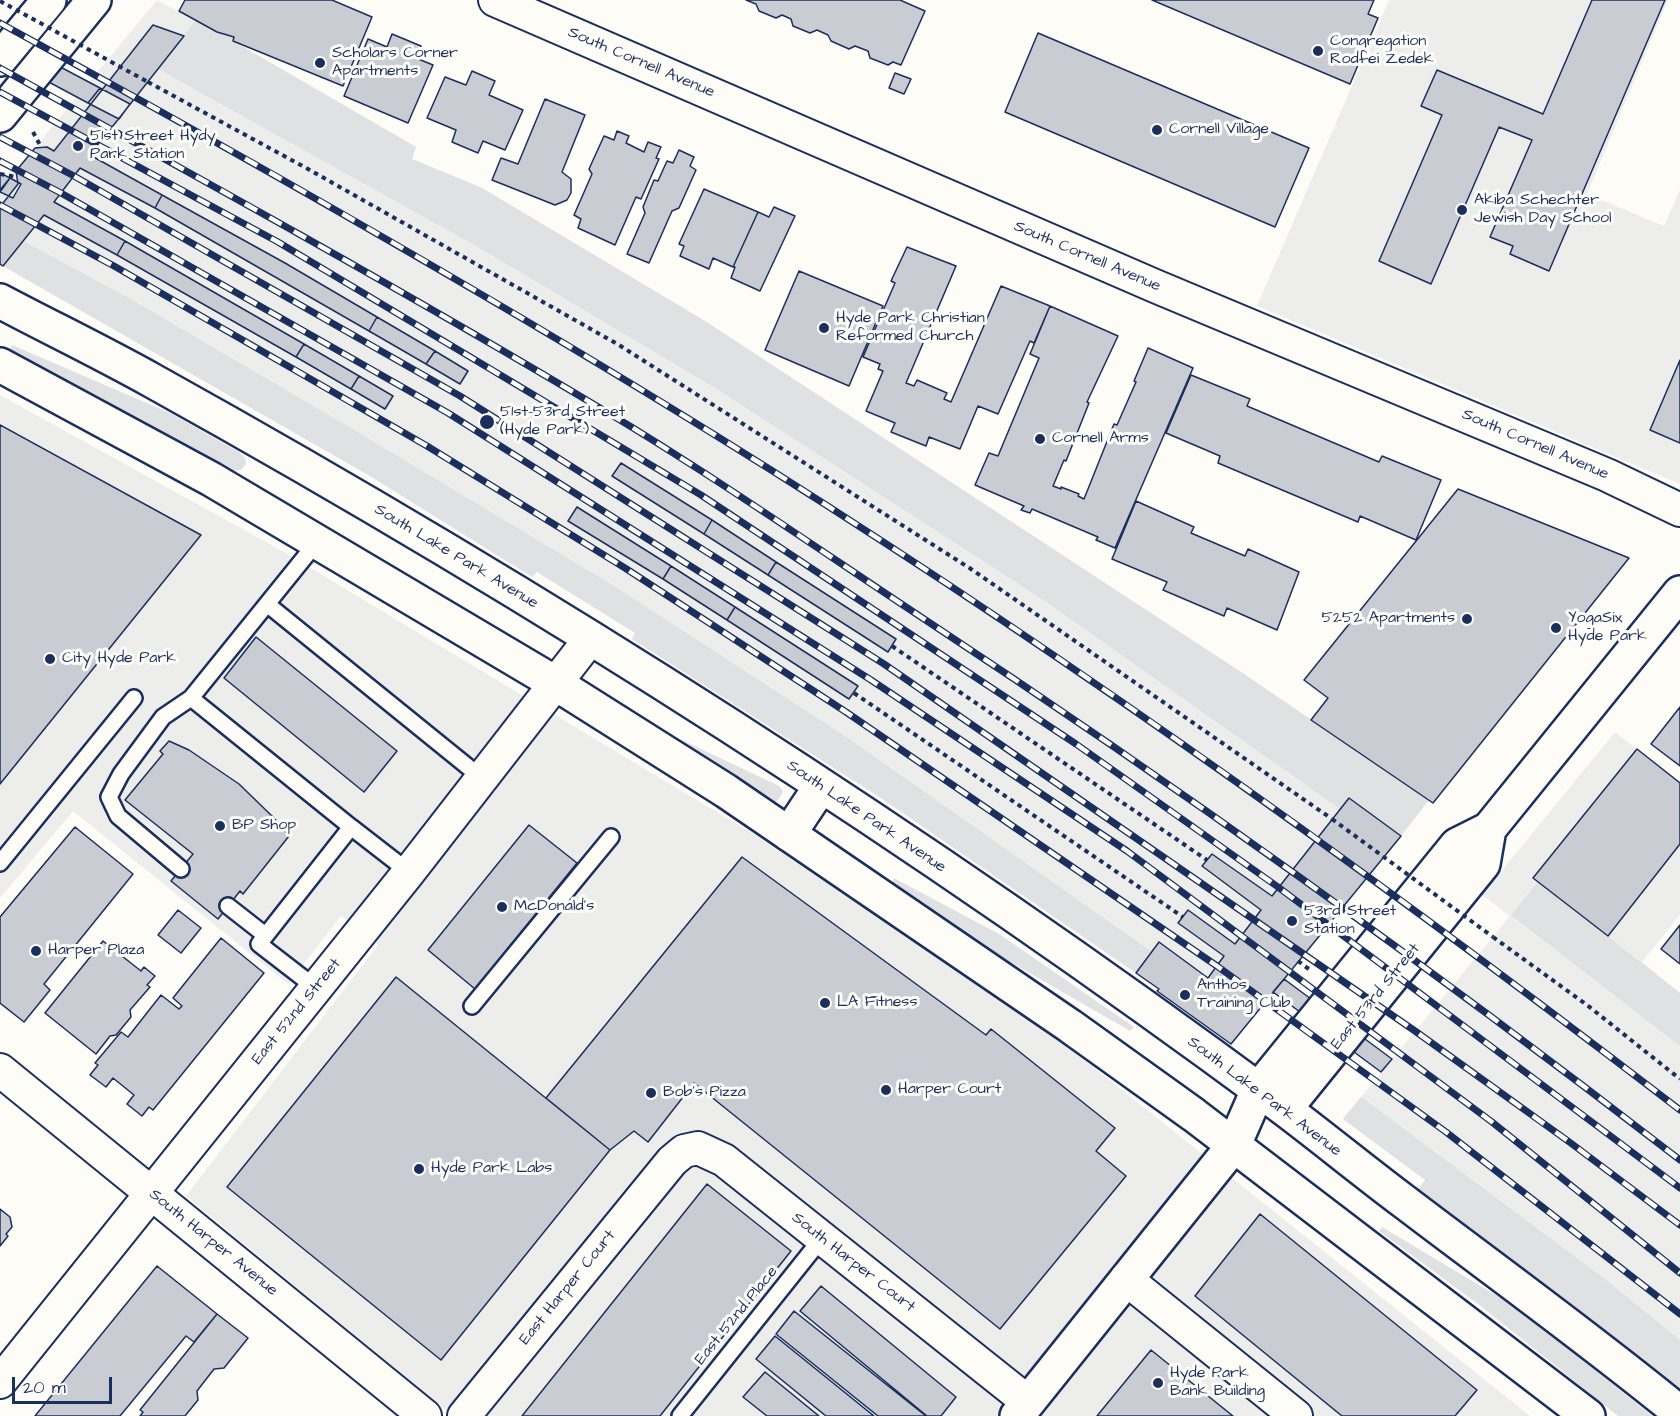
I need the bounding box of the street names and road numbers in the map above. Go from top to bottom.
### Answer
street label: South Cornell Avenue [565,23,717,103]
street label: South Cornell Avenue [1011,217,1163,297]
street label: South Cornell Avenue [1459,405,1611,485]
street label: South Lake Park Avenue [371,500,541,614]
street label: South Lake Park Avenue [783,757,949,877]
street label: East 53rd Street [1327,940,1425,1054]
street label: East 52nd Street [248,955,346,1069]
street label: South Lake Park Avenue [1183,1033,1345,1161]
street label: South Harper Avenue [145,1185,281,1301]
street label: South Harper Court [787,1209,919,1317]
street label: East Harper Court [516,1227,620,1349]
street label: East 52nd Place [691,1263,783,1369]

